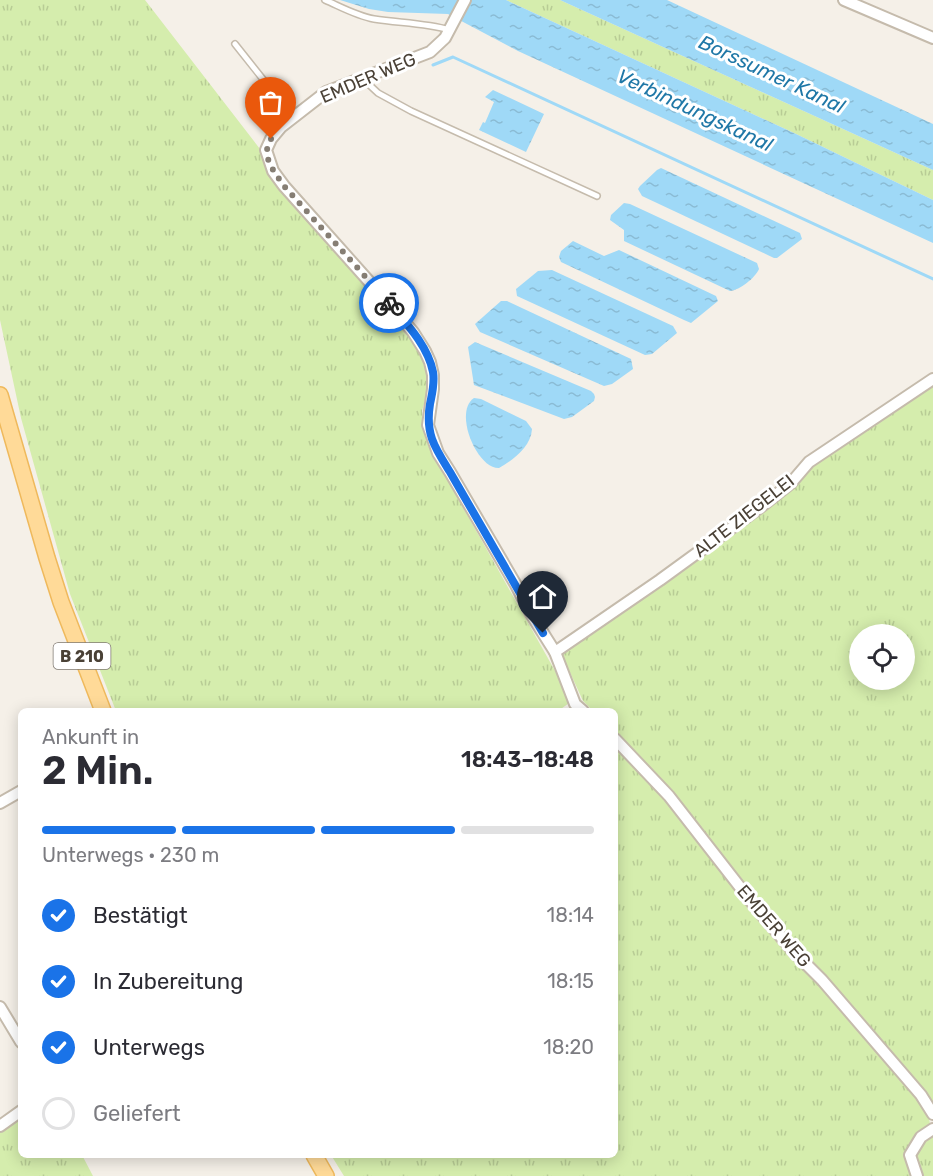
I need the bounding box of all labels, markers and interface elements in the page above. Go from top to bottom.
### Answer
water label: Borssumer Kanal [695,30,850,119]
street label: EMDER WEG [317,48,419,108]
water label: Verbindungskanal [613,63,778,157]
pin [245,77,296,139]
icon: bag [254,86,287,119]
courier [359,273,419,333]
icon: bike [373,287,406,320]
street label: ALTE ZIEGELEI [689,470,799,562]
pin [517,571,568,633]
icon: home [526,580,559,613]
map controls [849,624,915,690]
button: locate [849,624,915,690]
road number: B 210 [54,643,110,669]
text: Ankunft in [42,725,139,749]
text: 18:43–18:48 [461,746,594,773]
text: 2 Min. [42,748,153,794]
text: Unterwegs · 230 m [42,843,219,867]
street label: EMDER WEG [732,880,816,972]
icon: check [42,899,75,932]
text: Bestätigt [93,902,188,929]
text: 18:14 [547,903,594,927]
icon: check [42,965,75,998]
text: In Zubereitung [93,968,243,995]
text: 18:15 [547,969,594,993]
icon: check [42,1031,75,1064]
text: Unterwegs [93,1034,205,1061]
text: 18:20 [543,1035,594,1059]
text: Geliefert [93,1100,181,1127]

